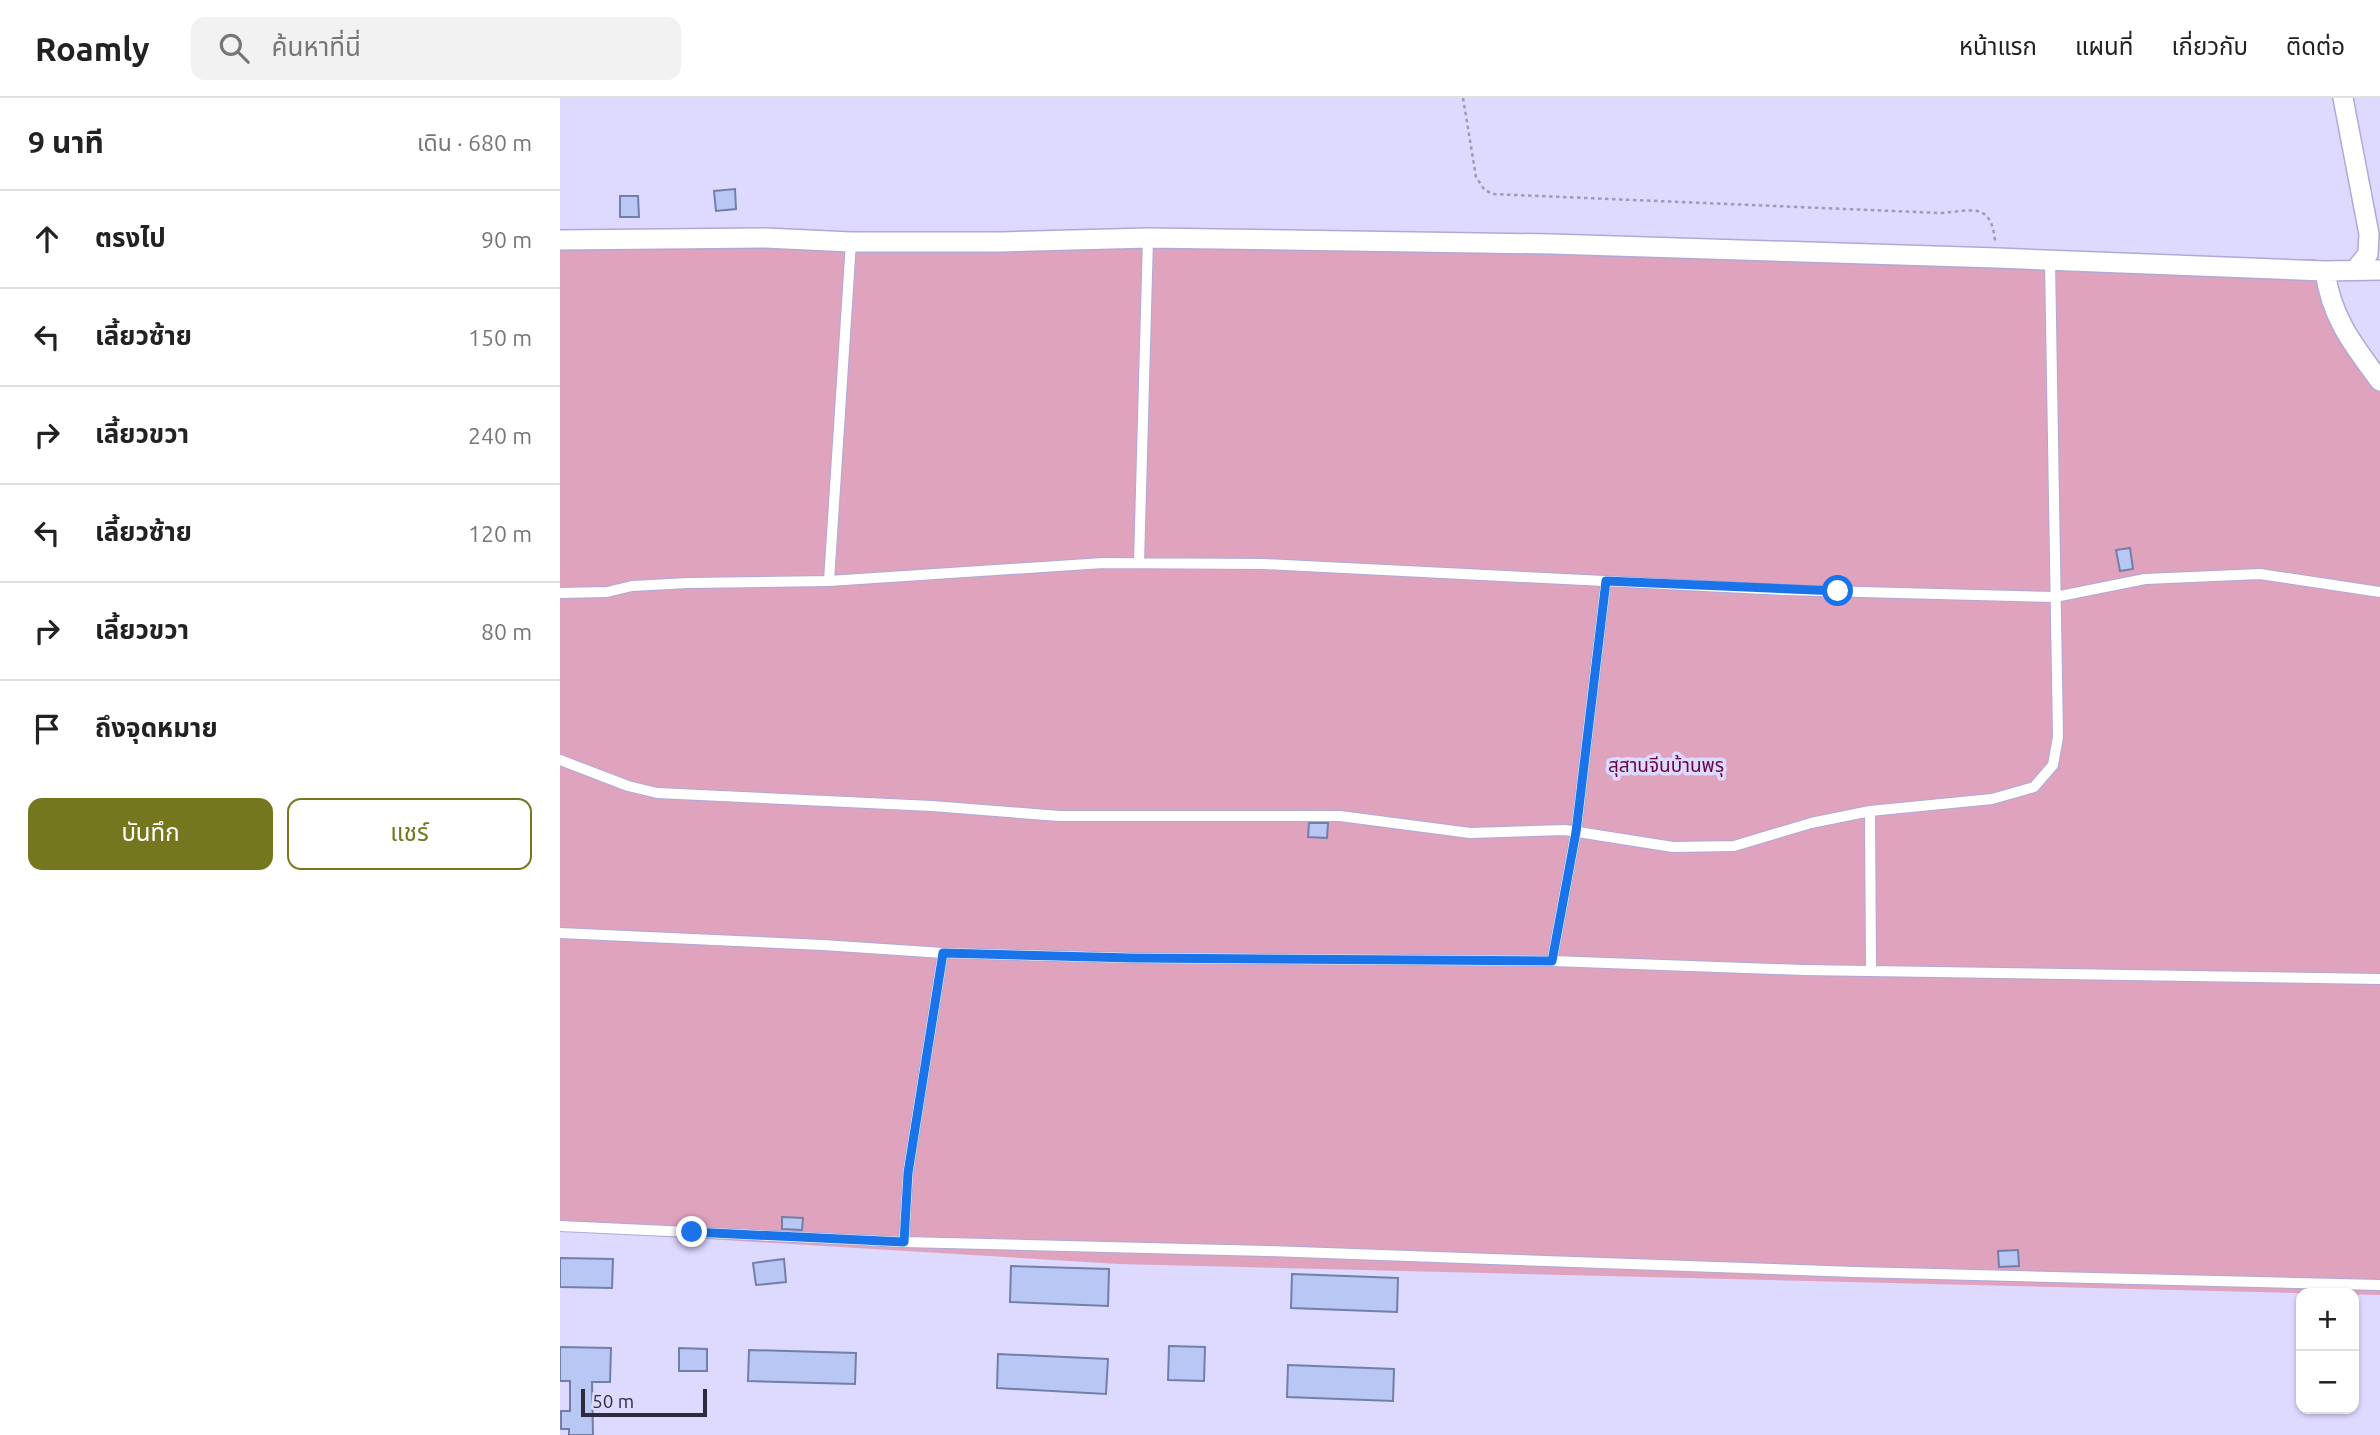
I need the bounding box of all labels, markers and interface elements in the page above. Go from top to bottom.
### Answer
search box [191,17,681,80]
icon: search [215,29,253,67]
text: Roamly [35,30,149,67]
text: ค้นหาที่นี่ [271,32,361,61]
text: หน้าแรก [1959,33,2037,60]
text: แผนที่ [2075,33,2133,60]
text: เกี่ยวกับ [2171,33,2248,60]
text: ติดต่อ [2286,33,2345,60]
text: 9 นาที [28,125,104,159]
text: เดิน · 680 m [417,130,532,155]
icon: ahead [28,220,66,258]
text: ตรงไป [95,223,166,252]
text: 90 m [481,227,532,252]
icon: left [28,318,66,356]
text: เลี้ยวซ้าย [95,321,192,350]
text: 150 m [468,325,532,350]
icon: right [28,416,66,454]
text: เลี้ยวขวา [95,419,189,448]
text: 240 m [468,423,532,448]
icon: left [28,514,66,552]
text: เลี้ยวซ้าย [95,517,192,546]
text: 120 m [468,521,532,546]
route start [1822,575,1853,606]
icon: right [28,612,66,650]
text: เลี้ยวขวา [95,615,189,644]
text: 80 m [481,619,532,644]
icon: arrive [28,710,66,748]
text: ถึงจุดหมาย [95,713,218,742]
park label: สุสานจีนบ้านพรุ [1608,754,1724,777]
button: บันทึก [28,798,273,870]
button: แชร์ [287,798,532,870]
route end [676,1216,707,1247]
map controls [2296,1288,2359,1414]
button: + [2296,1288,2359,1351]
button: − [2296,1351,2359,1414]
scale bar [581,1386,707,1418]
text: 50 m [592,1390,634,1412]

